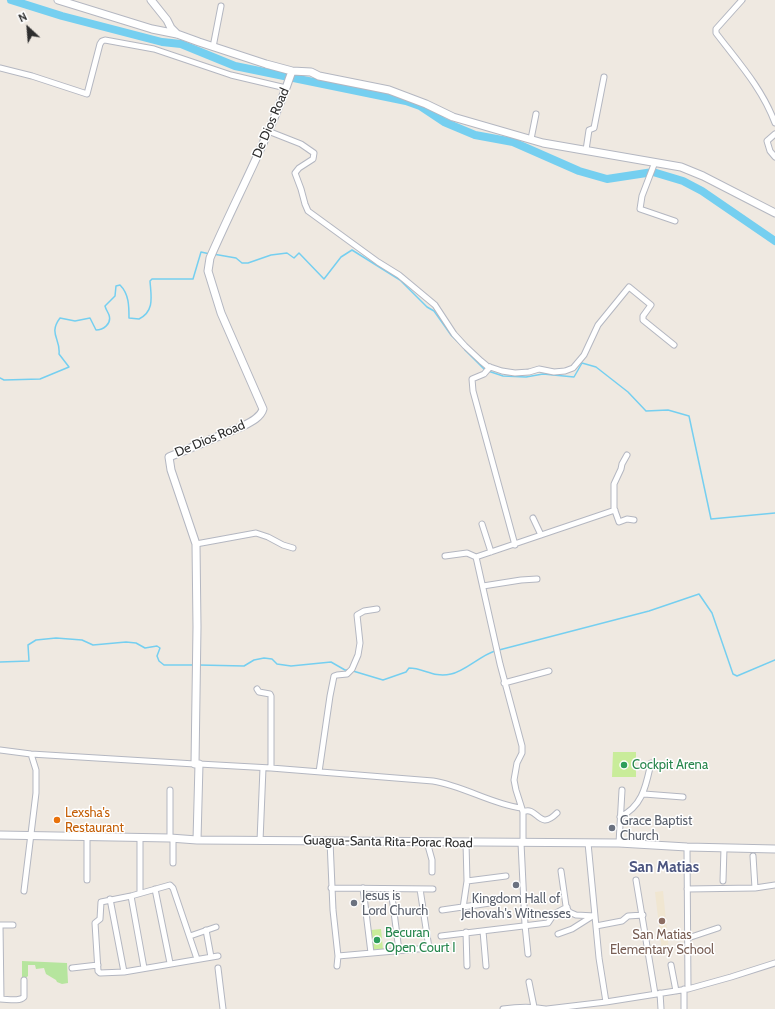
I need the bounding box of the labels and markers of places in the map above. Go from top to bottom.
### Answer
place label: Cockpit Arena [632,757,708,773]
marker: Cockpit Arena [619,760,629,770]
place label: Lexsha's Restaurant [65,805,124,836]
place label: Grace Baptist Church [620,813,692,844]
marker: Lexsha's Restaurant [52,815,62,825]
marker: Grace Baptist Church [607,823,617,833]
marker: Kingdom Hall of Jehovah's Witnesses [511,880,521,890]
place label: Jesus is Lord Church [362,888,428,919]
place label: Kingdom Hall of Jehovah's Witnesses [461,891,571,922]
marker: Jesus is Lord Church [349,898,359,908]
marker: San Matias Elementary School [657,916,667,926]
place label: Becuran Open Court I [385,925,456,956]
place label: San Matias Elementary School [610,927,714,958]
marker: Becuran Open Court I [372,935,382,945]

